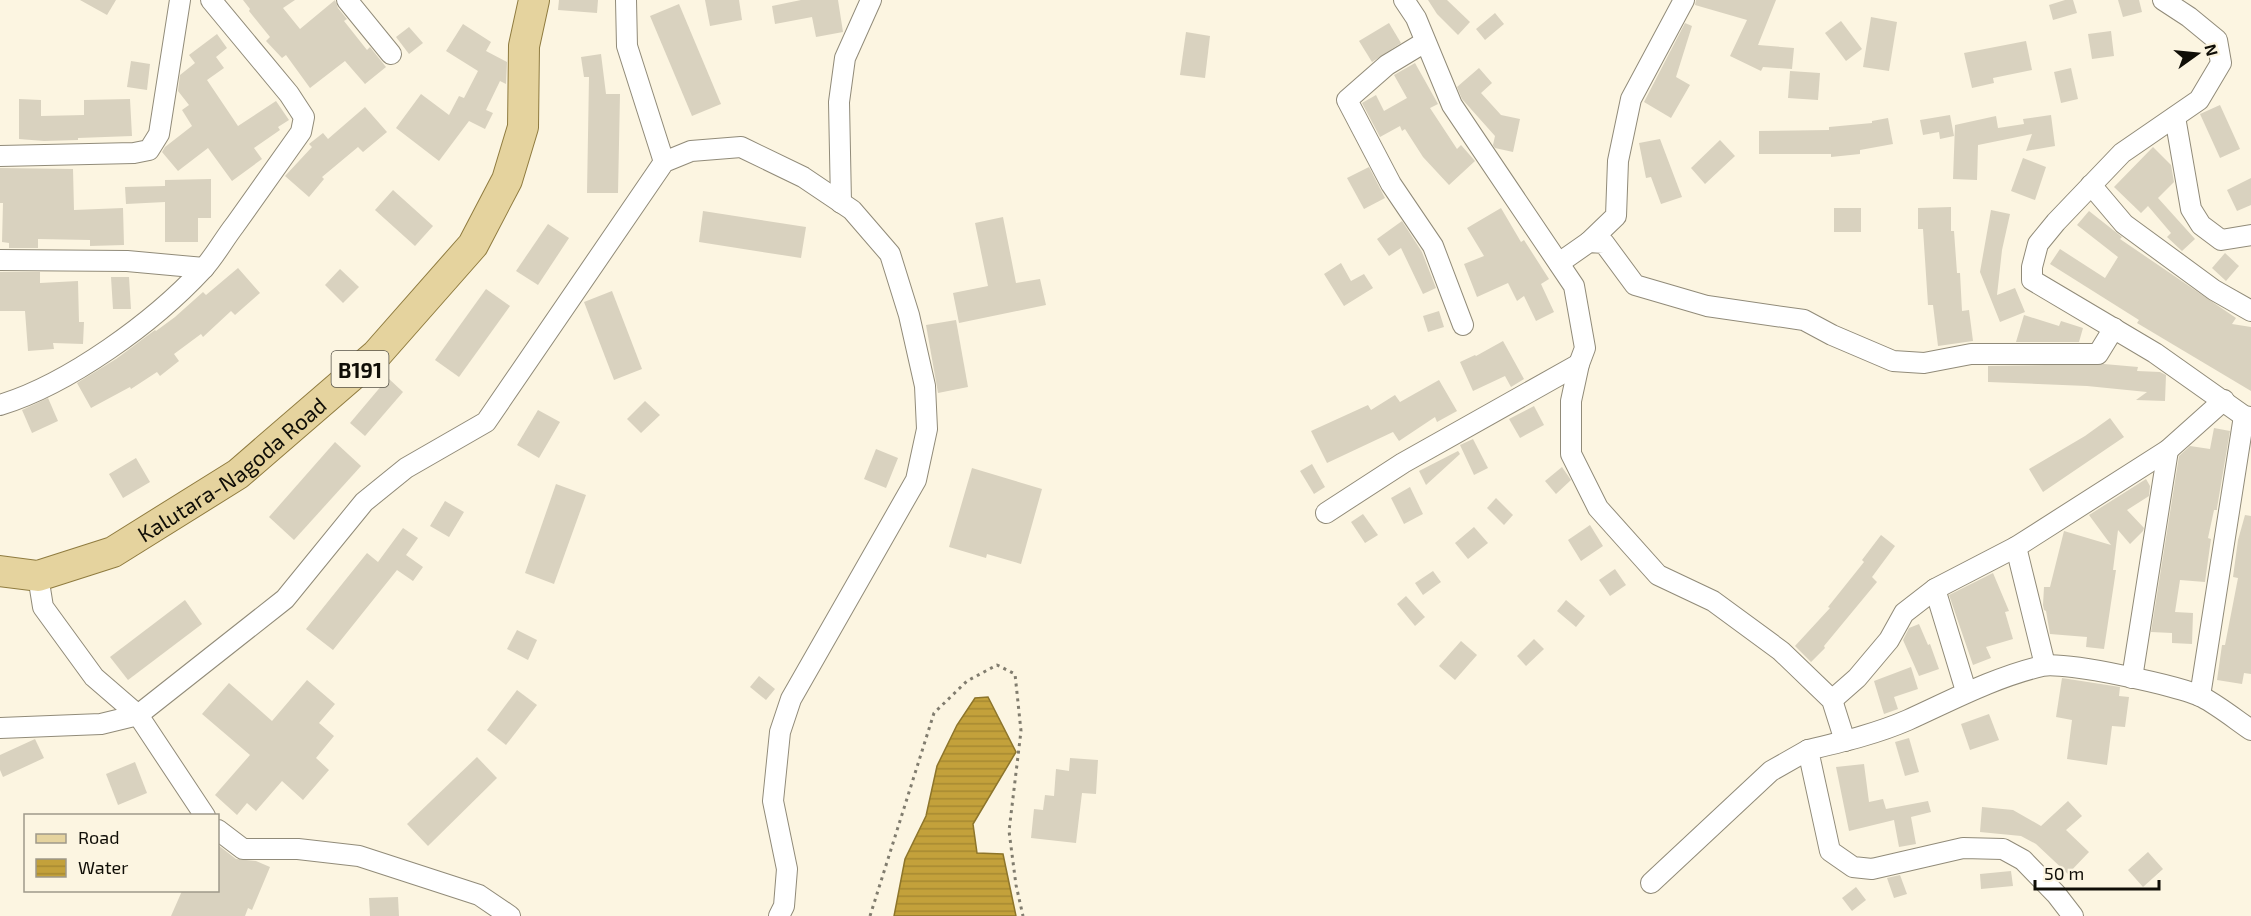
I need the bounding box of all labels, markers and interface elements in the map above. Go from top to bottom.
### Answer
north arrow [2167,24,2227,84]
text: N [2201,42,2223,58]
road number: B191 [332,351,388,387]
street label: Kalutara-Nagoda Road [132,391,331,547]
legend [24,814,219,892]
text: Road [78,826,119,848]
scale bar [2035,853,2160,891]
text: Water [78,856,128,878]
text: 50 m [2044,862,2084,884]

